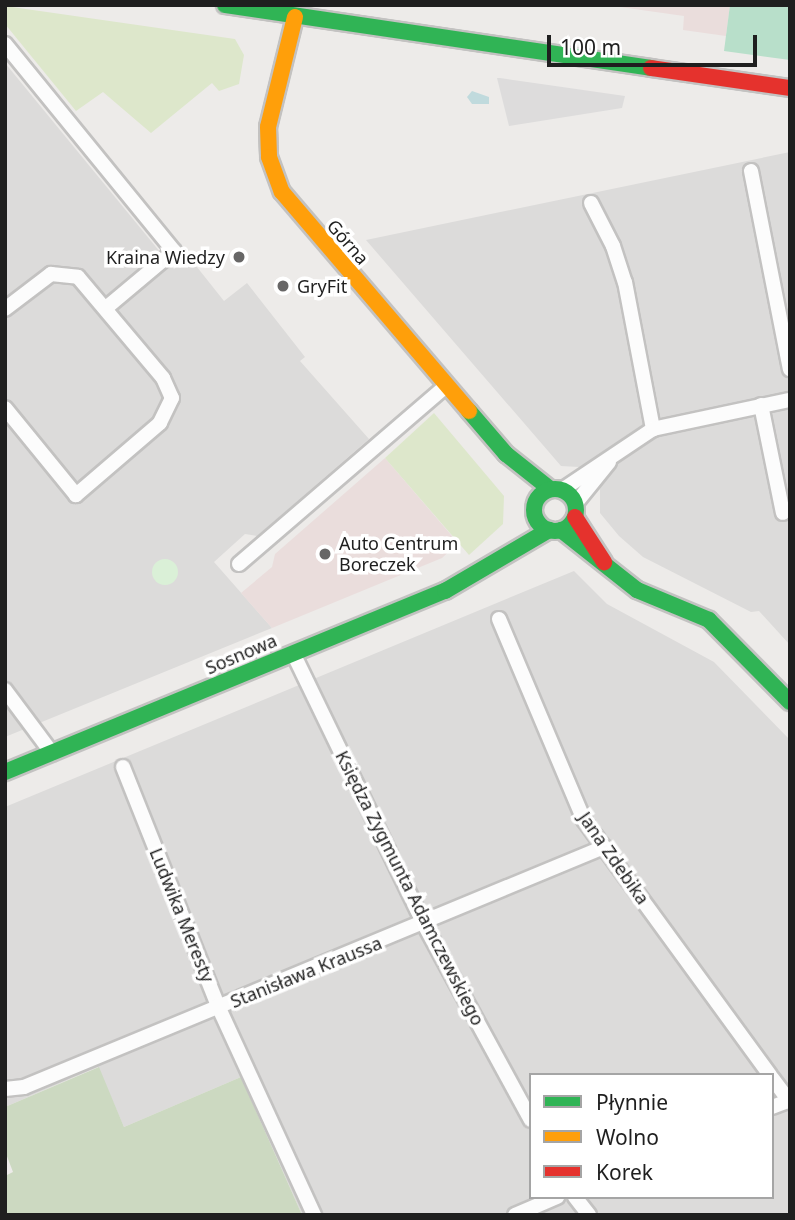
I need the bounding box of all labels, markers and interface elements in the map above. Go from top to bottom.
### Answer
scale bar [550,21,760,65]
text: 100 m [560,33,621,61]
street label: Górna [323,215,373,269]
place label: Kraina Wiedzy [106,246,225,268]
marker: Kraina Wiedzy [231,249,247,265]
place label: GryFit [297,275,347,297]
marker: GryFit [275,278,291,294]
place label: Auto Centrum Boreczek [339,533,458,576]
marker: Auto Centrum Boreczek [317,546,333,562]
street label: Sosnowa [202,629,280,679]
street label: Księdza Zygmunta Adamczewskiego [331,747,489,1029]
street label: Jana Zdebika [574,808,654,908]
street label: Ludwika Meresty [145,845,219,985]
street label: Stanisława Kraussa [227,932,385,1012]
legend [529,1073,774,1199]
text: Płynnie [596,1088,668,1116]
text: Wolno [596,1123,659,1151]
text: Korek [596,1158,653,1186]

